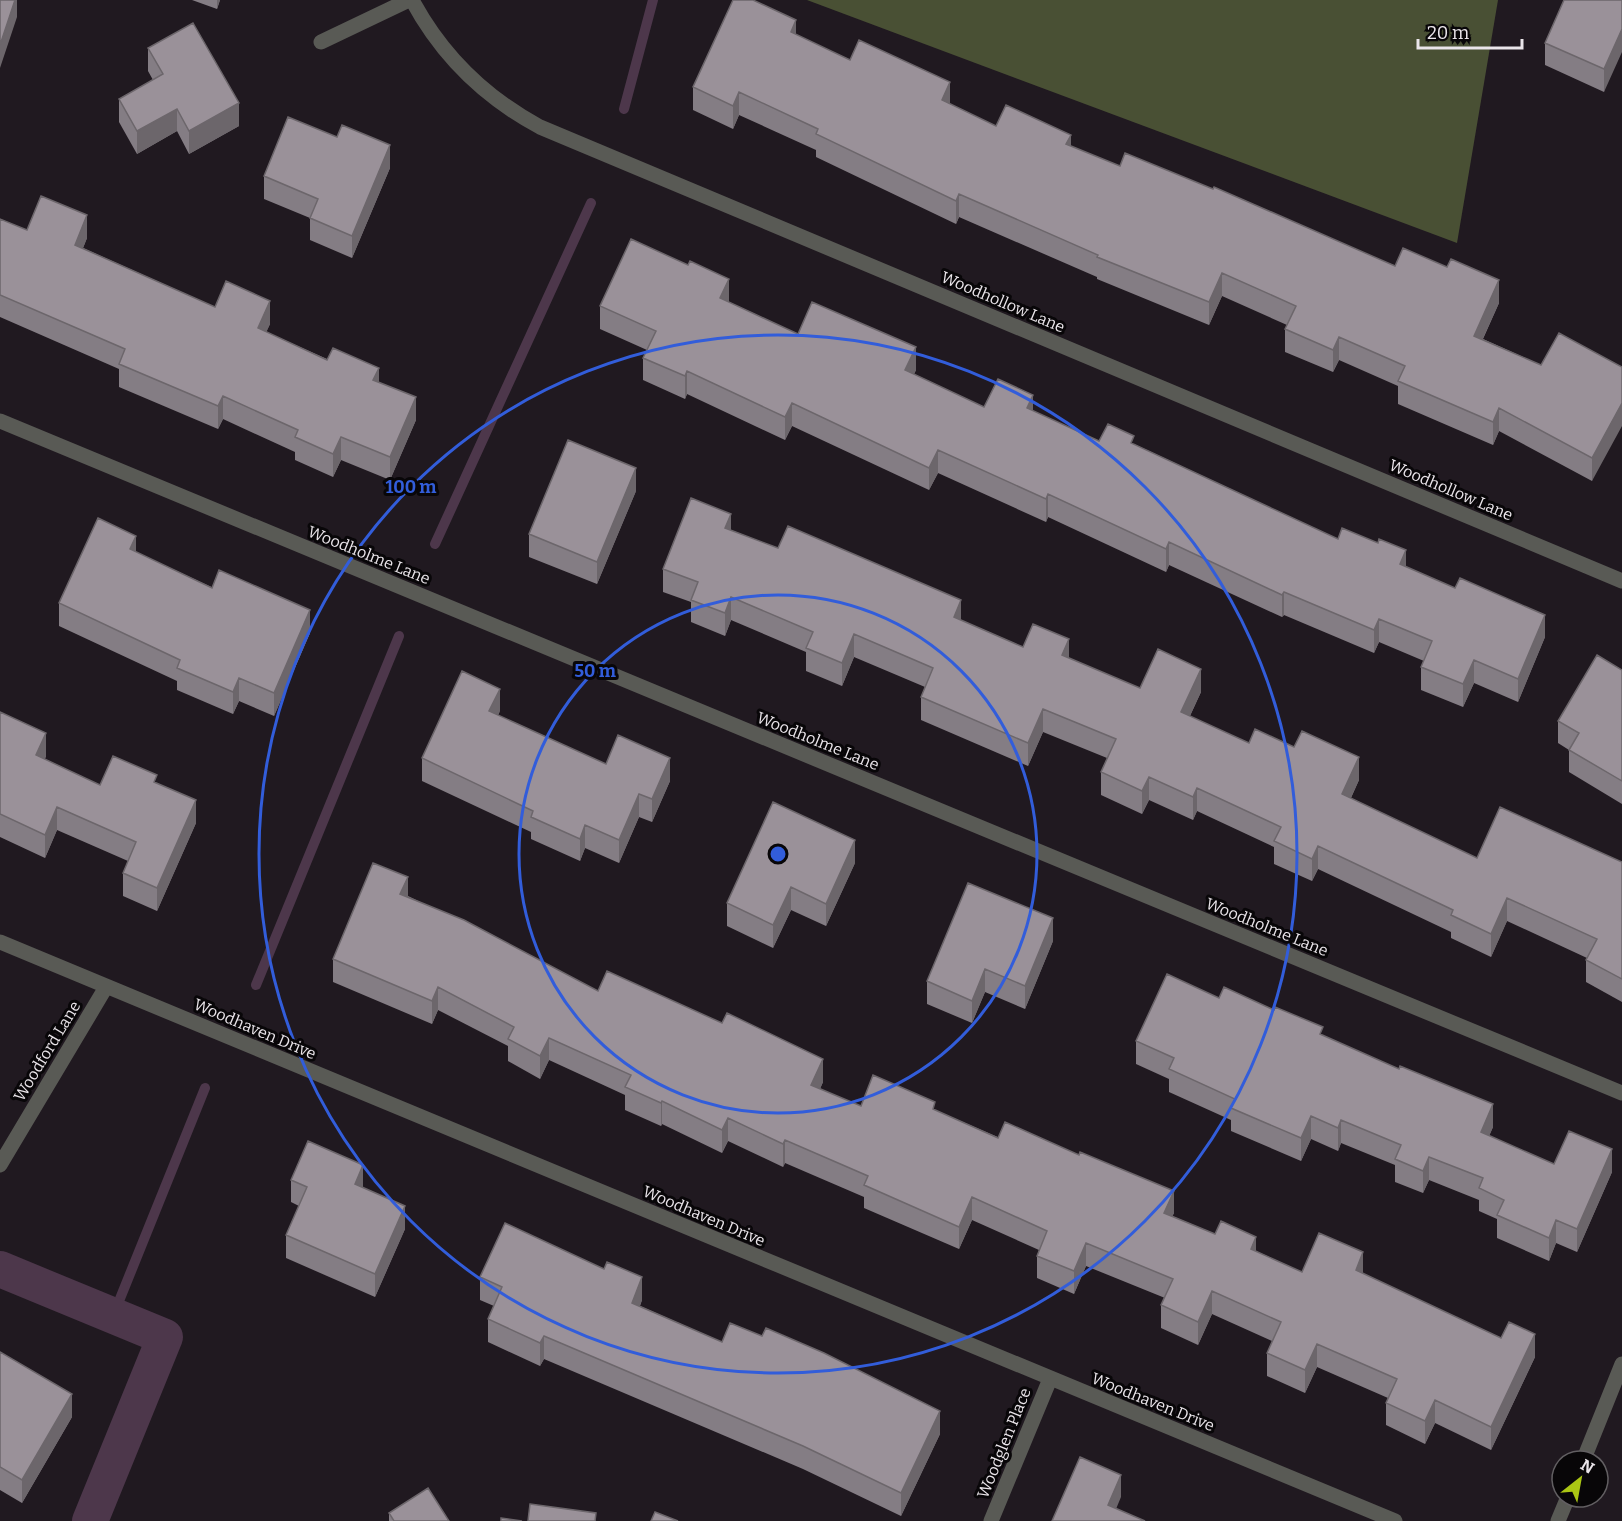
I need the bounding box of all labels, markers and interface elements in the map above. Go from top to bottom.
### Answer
scale bar [1418,12,1522,50]
text: 20 m [1427,22,1469,44]
street label: Woodhollow Lane [938,267,1068,337]
street label: Woodhollow Lane [1386,455,1516,525]
text: 100 m [385,476,437,498]
street label: Woodholme Lane [305,522,433,588]
text: 50 m [574,660,616,682]
street label: Woodholme Lane [754,708,882,774]
centre of rings [768,844,788,864]
street label: Woodholme Lane [1203,894,1331,960]
street label: Woodhaven Drive [191,995,319,1063]
street label: Woodford Lane [10,998,84,1104]
street label: Woodhaven Drive [640,1182,768,1250]
street label: Woodhaven Drive [1089,1369,1217,1435]
street label: Woodglen Place [973,1385,1035,1501]
north arrow [1550,1449,1610,1509]
text: N [1577,1455,1598,1478]

